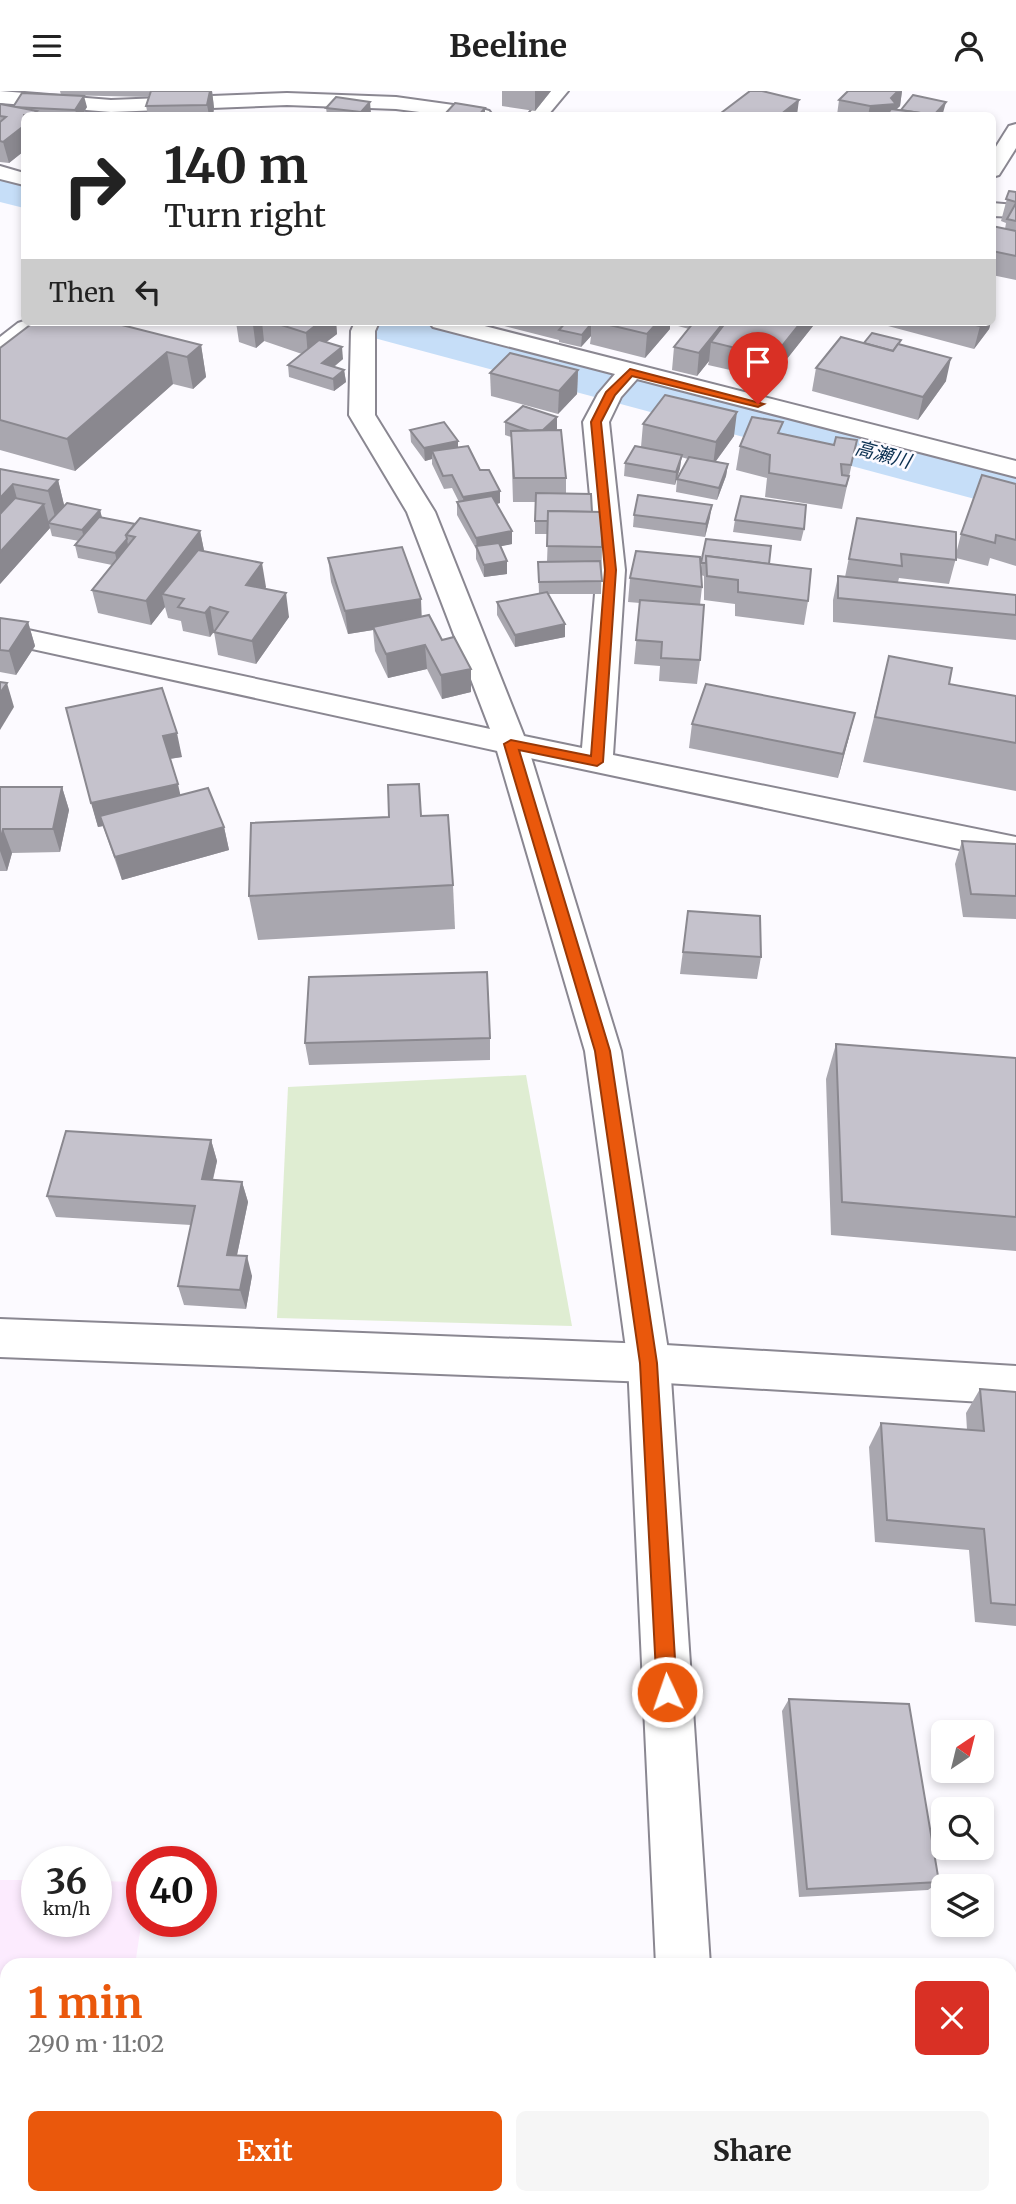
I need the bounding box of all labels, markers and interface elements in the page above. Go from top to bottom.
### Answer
text: Beeline [449,26,567,66]
icon: menu [28,27,66,65]
icon: person [950,27,988,65]
text: 140 m [164,135,308,196]
icon: right [49,140,140,231]
text: Turn right [164,196,326,236]
icon: left [129,273,167,311]
text: Then [49,276,115,309]
pin [728,332,788,404]
icon: arrive [739,343,777,381]
water label: 高瀬川 [852,435,916,473]
position arrow [630,1655,704,1729]
north arrow [931,1720,994,1783]
map controls [931,1720,994,1937]
button: search [931,1797,994,1860]
speed limit sign: 40 [126,1846,217,1937]
text: 36 [46,1860,87,1904]
button: layers [931,1874,994,1937]
text: km/h [43,1897,90,1920]
text: 1 min [28,1977,142,2029]
button: close [915,1981,989,2055]
text: 290 m · 11:02 [28,2029,164,2058]
button: Exit [28,2111,502,2191]
button: Share [516,2111,989,2191]

